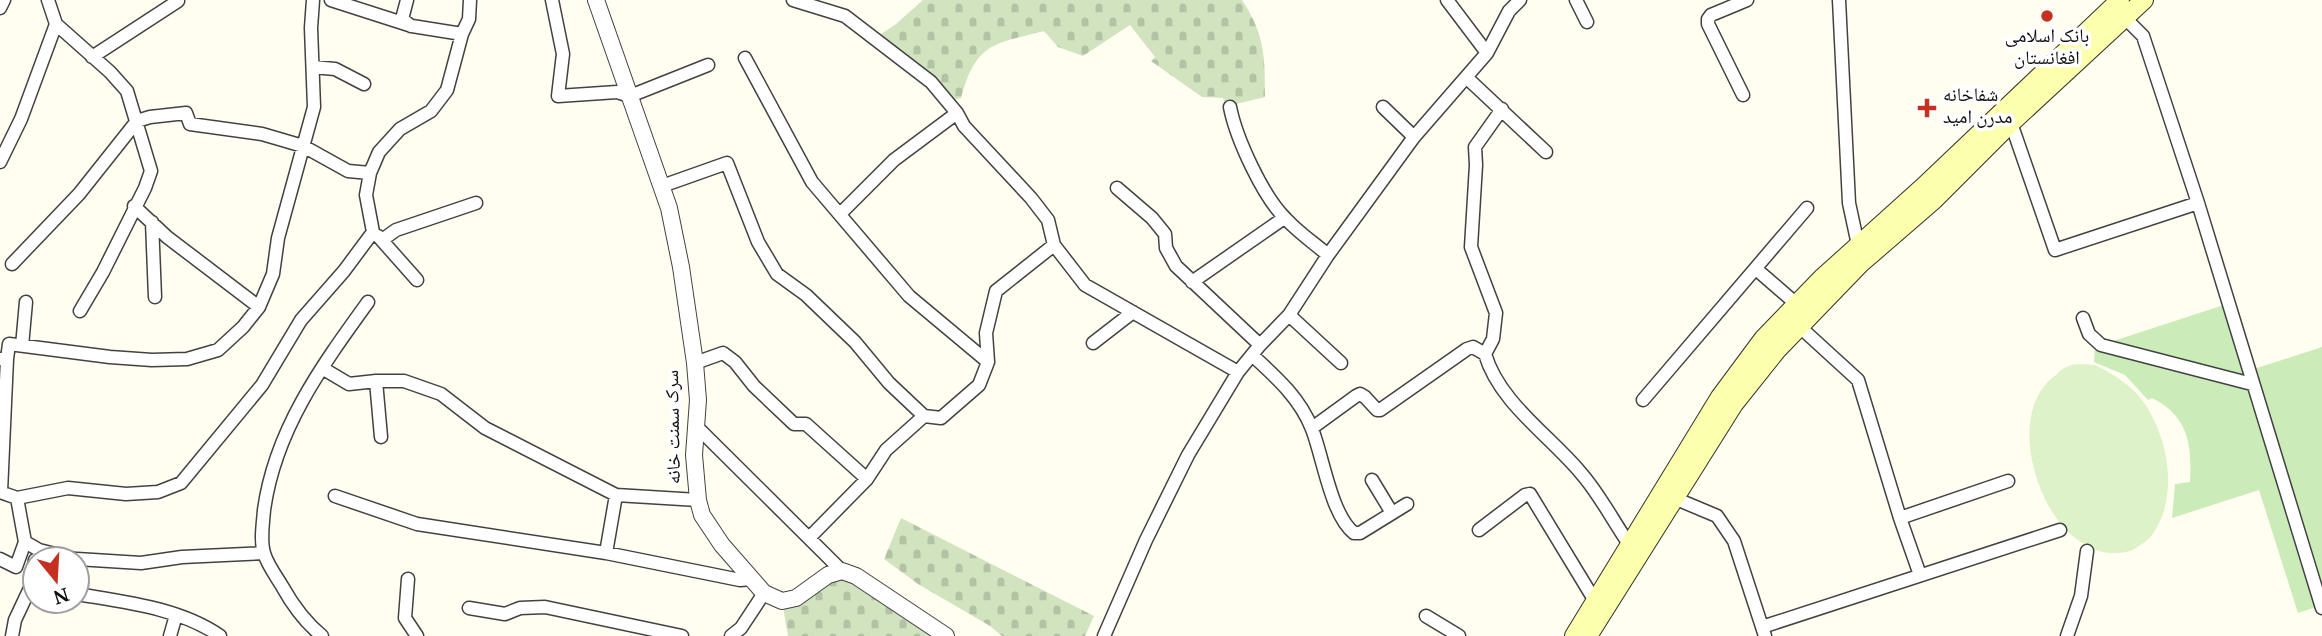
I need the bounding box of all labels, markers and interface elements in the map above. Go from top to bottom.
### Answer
marker: بانک اسلامی افغانستان [2039,8,2055,24]
place label: بانک اسلامی افغانستان [2005,22,2089,76]
place label: شفاخانه مدرن امید [1943,81,2012,135]
marker: شفاخانه مدرن امید [1917,98,1937,118]
street label: سرک سمنت خانه [658,370,692,484]
north arrow [21,545,91,615]
text: N [48,576,72,611]

